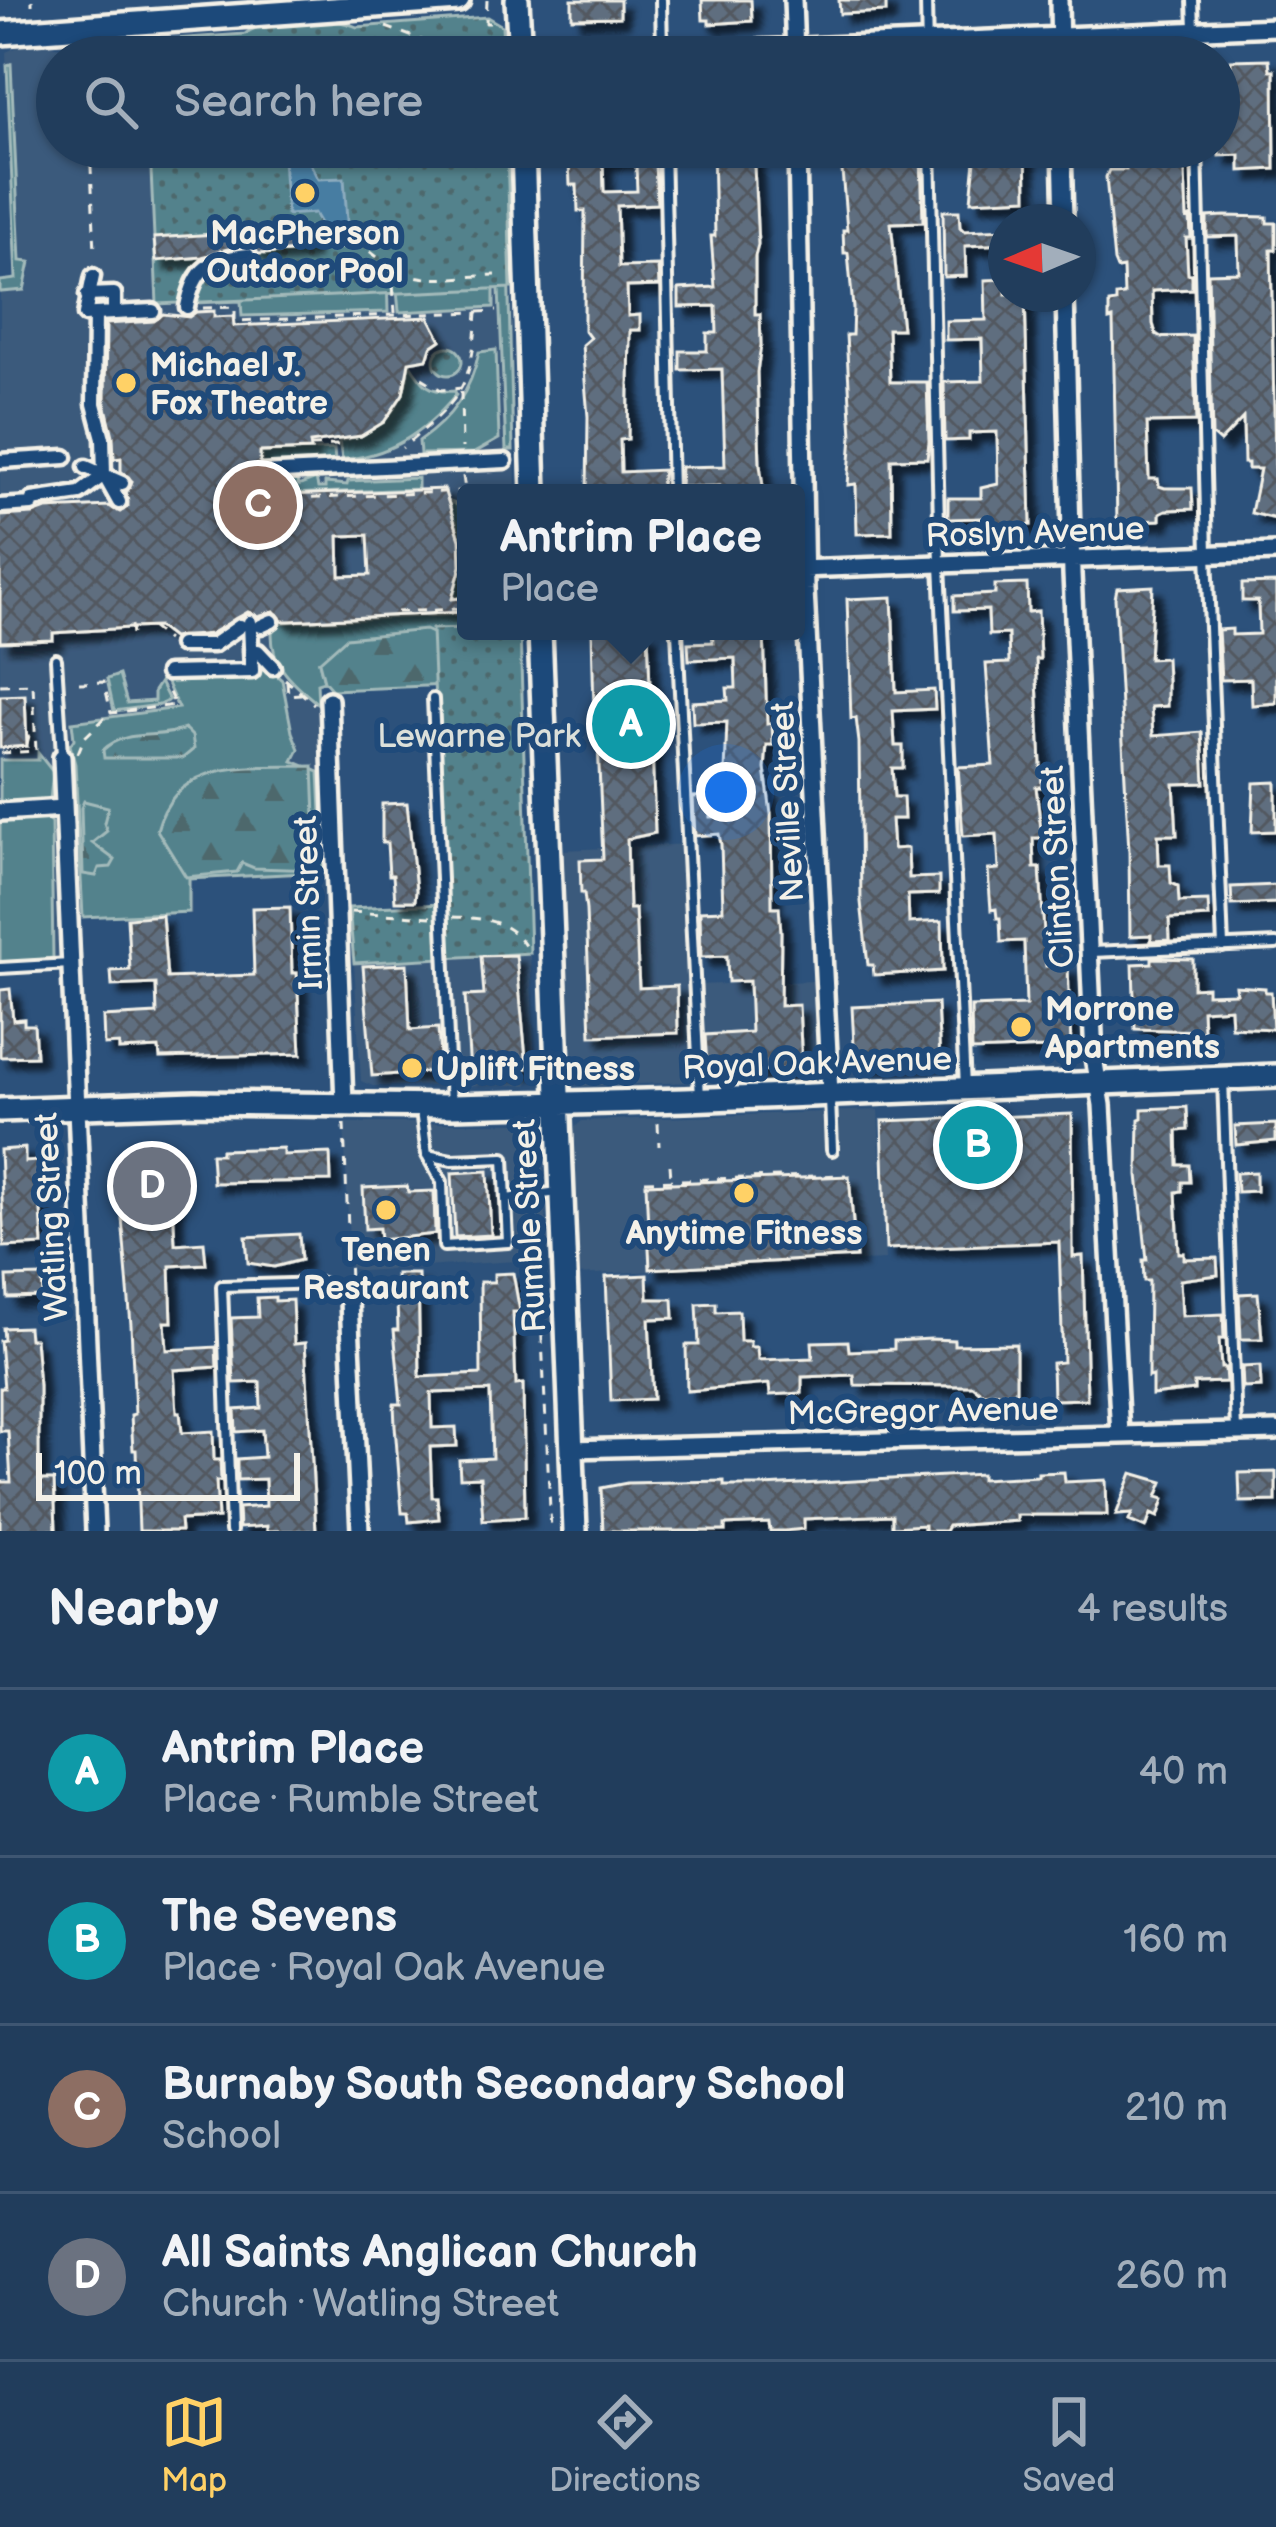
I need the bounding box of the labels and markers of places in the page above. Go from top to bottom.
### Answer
marker: MacPherson Outdoor Pool [292,180,318,206]
place label: MacPherson Outdoor Pool [206,214,404,292]
place label: Michael J. Fox Theatre [150,346,328,424]
marker: Michael J. Fox Theatre [113,370,139,396]
pin: C [219,460,297,550]
pin: A [592,679,670,769]
place label: Morrone Apartments [1044,990,1220,1068]
marker: Morrone Apartments [1008,1014,1034,1040]
place label: Uplift Fitness [436,1050,635,1090]
marker: Uplift Fitness [399,1055,425,1081]
pin: B [939,1100,1017,1190]
pin: D [113,1141,191,1231]
marker: Anytime Fitness [731,1180,757,1206]
marker: Tenen Restaurant [373,1197,399,1223]
place label: Anytime Fitness [625,1214,862,1254]
place label: Tenen Restaurant [303,1231,469,1309]

